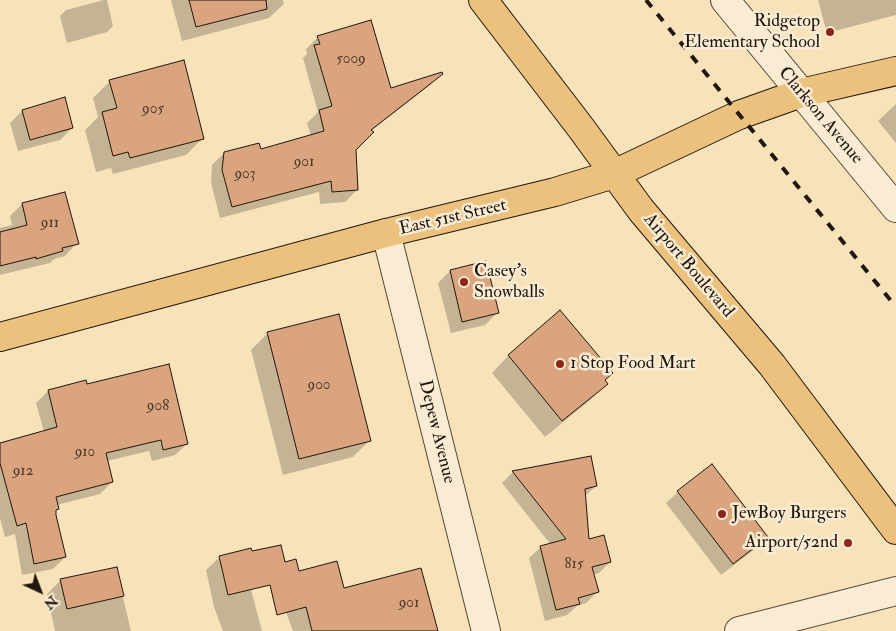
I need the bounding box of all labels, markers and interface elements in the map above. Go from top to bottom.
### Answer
place label: Ridgetop Elementary School [684,11,820,54]
marker: Ridgetop Elementary School [824,26,836,38]
house number: 5009 [336,51,366,69]
street label: Clarkson Avenue [773,63,867,169]
house number: 905 [142,101,164,119]
house number: 901 [294,154,314,172]
house number: 903 [234,166,256,184]
street label: East 51st Street [397,195,509,241]
street label: Airport Boulevard [638,209,738,323]
house number: 911 [41,215,59,233]
place label: Casey's Snowballs [474,261,545,304]
marker: Casey's Snowballs [458,276,470,288]
place label: 1 Stop Food Mart [570,353,696,375]
marker: 1 Stop Food Mart [554,358,566,370]
house number: 900 [307,377,331,395]
street label: Depew Avenue [413,378,459,486]
house number: 908 [147,398,169,416]
house number: 910 [75,444,95,462]
house number: 912 [13,463,33,481]
place label: JewBoy Burgers [732,503,846,525]
marker: JewBoy Burgers [716,508,728,520]
place label: Airport/52nd [745,532,838,554]
marker: Airport/52nd [842,537,854,549]
house number: 815 [565,556,583,574]
north arrow [15,566,65,616]
text: N [40,592,61,613]
house number: 901 [399,595,419,613]

